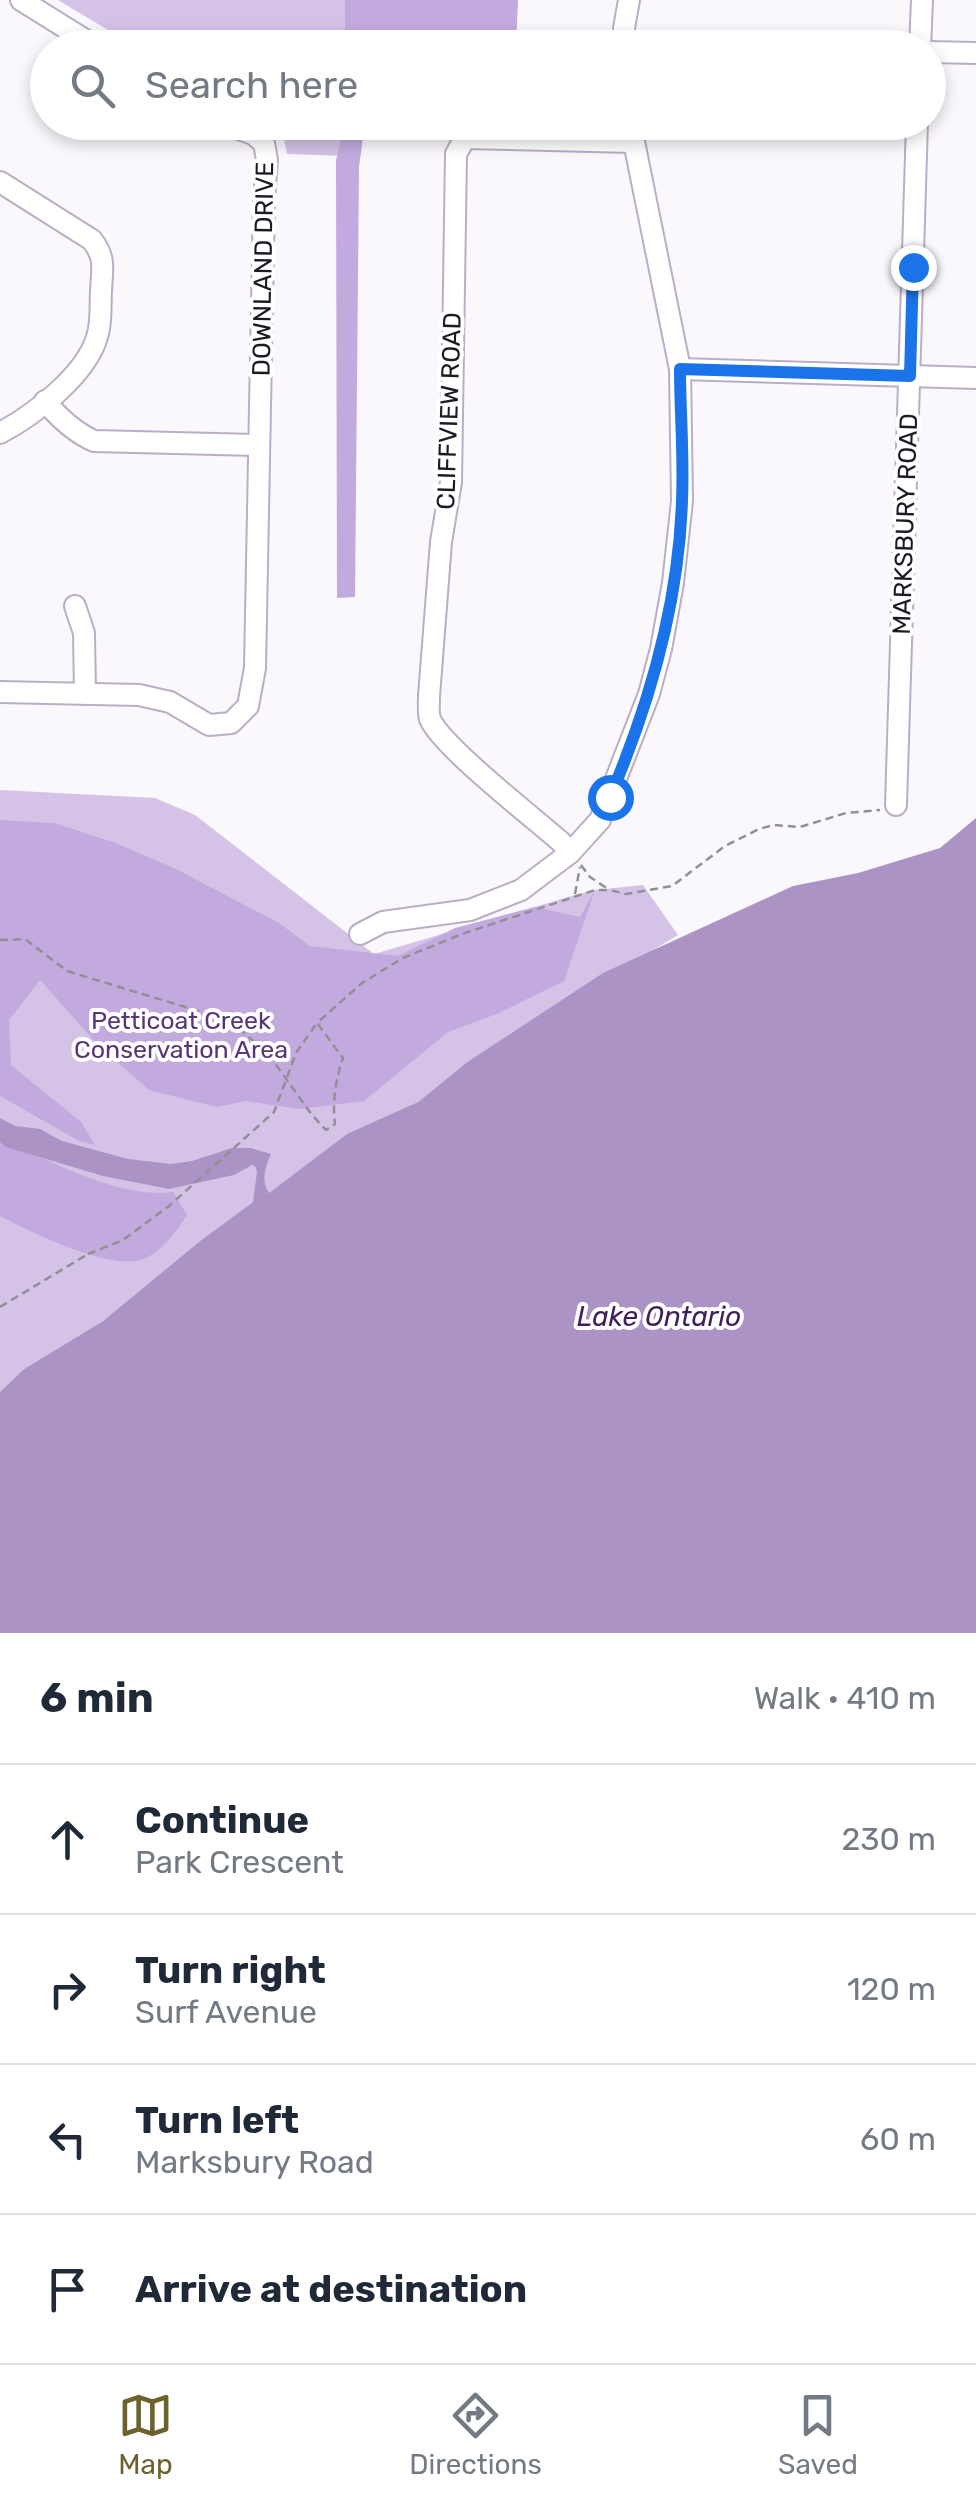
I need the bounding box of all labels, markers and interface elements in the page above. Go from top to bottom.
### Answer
search box [30,30,946,140]
icon: search [65,58,120,113]
text: Search here [145,62,358,108]
street label: DOWNLAND DRIVE [247,161,279,377]
route end [891,245,937,291]
street label: CLIFFVIEW ROAD [431,312,467,510]
street label: MARKSBURY ROAD [887,413,923,635]
route start [588,775,634,821]
park label: Petticoat Creek Conservation Area [74,1006,288,1064]
water label: Lake Ontario [577,1300,741,1333]
text: 6 min [40,1673,154,1723]
text: Walk · 410 m [754,1679,936,1717]
text: Continue [135,1797,309,1843]
icon: ahead [40,1812,95,1867]
text: 230 m [841,1820,936,1858]
text: Park Crescent [135,1843,344,1881]
text: Turn right [135,1947,326,1993]
icon: right [40,1962,95,2017]
text: 120 m [847,1970,936,2008]
text: Surf Avenue [135,1993,317,2031]
text: Turn left [135,2097,299,2143]
icon: left [40,2112,95,2167]
text: 60 m [860,2120,936,2158]
text: Marksbury Road [135,2143,374,2181]
icon: arrive [40,2262,95,2317]
text: Arrive at destination [135,2266,527,2312]
tab: Map [118,2388,173,2481]
tab: Directions [409,2388,542,2481]
tab: Saved [778,2388,858,2481]

